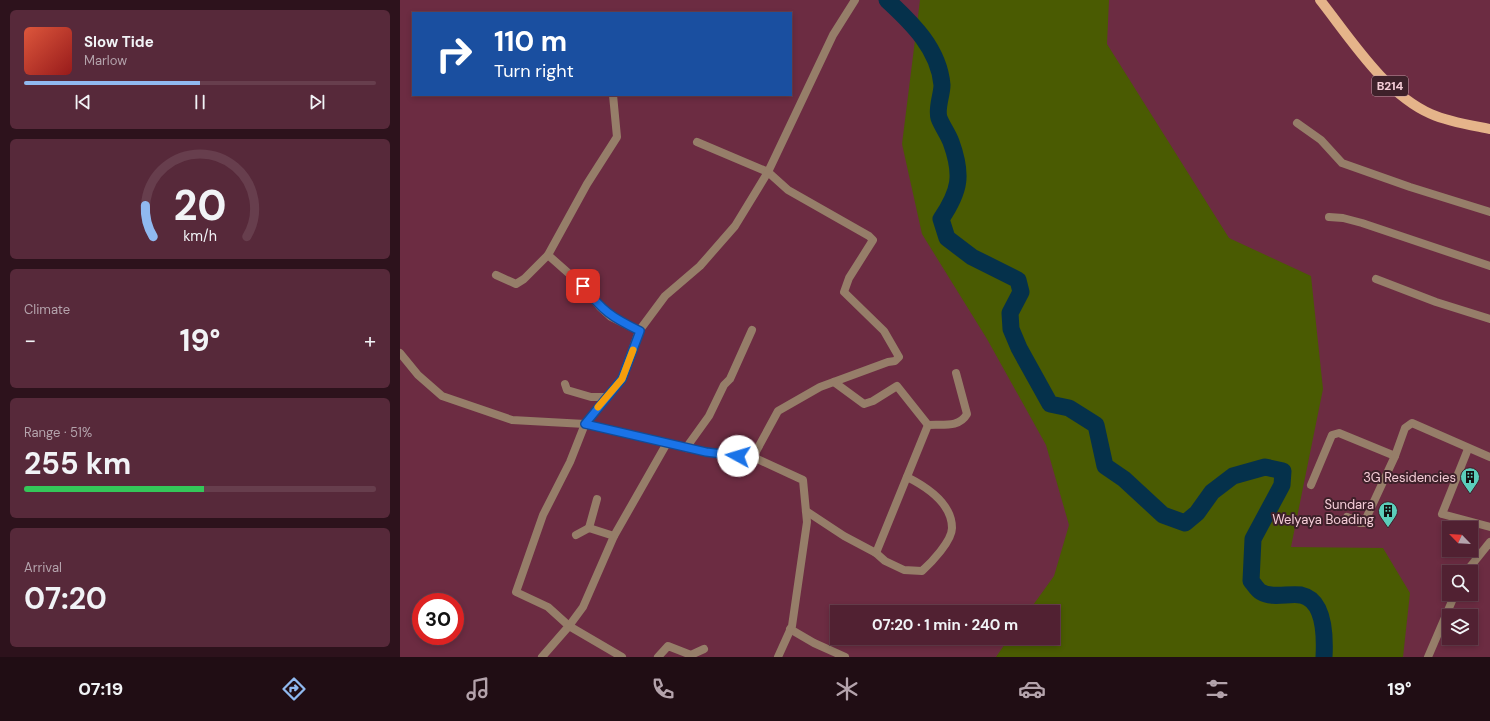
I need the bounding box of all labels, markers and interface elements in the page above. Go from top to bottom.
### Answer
text: 110 m [494,23,567,60]
icon: right [428,28,480,80]
text: Slow Tide [84,32,154,52]
text: Marlow [84,52,127,69]
text: Turn right [494,59,574,83]
road number: B214 [1372,76,1408,96]
icon: previous [72,91,94,113]
icon: pause [189,91,211,113]
icon: next [306,91,328,113]
text: 20 [173,179,227,233]
text: km/h [183,227,217,245]
pin [566,269,600,303]
icon: arrive [572,275,594,297]
text: Climate [24,301,70,318]
text: 19° [180,321,220,360]
text: − [24,326,36,355]
text: + [364,326,376,355]
text: Range · 51% [24,424,92,441]
position arrow [717,435,759,477]
text: 255 km [24,444,131,483]
building icon: 3G Residencies [1459,466,1481,494]
place label: 3G Residencies [1363,469,1456,486]
place label: Sundara Welyaya Boading [1272,496,1374,528]
building icon: Sundara Welyaya Boading [1377,500,1399,528]
north arrow [1442,521,1478,557]
map controls [1442,521,1478,645]
text: Arrival [24,559,62,576]
button: search [1442,565,1478,601]
text: 07:20 [24,579,107,618]
speed limit sign: 30 [412,593,464,645]
button: layers [1442,609,1478,645]
text: 07:20 · 1 min · 240 m [872,615,1018,635]
icon: directions [280,675,308,703]
icon: music [464,675,492,703]
icon: phone [649,675,677,703]
icon: climate [833,675,861,703]
icon: car [1018,675,1046,703]
icon: filters [1203,675,1231,703]
text: 07:19 [78,677,123,701]
text: 19° [1387,677,1412,701]

